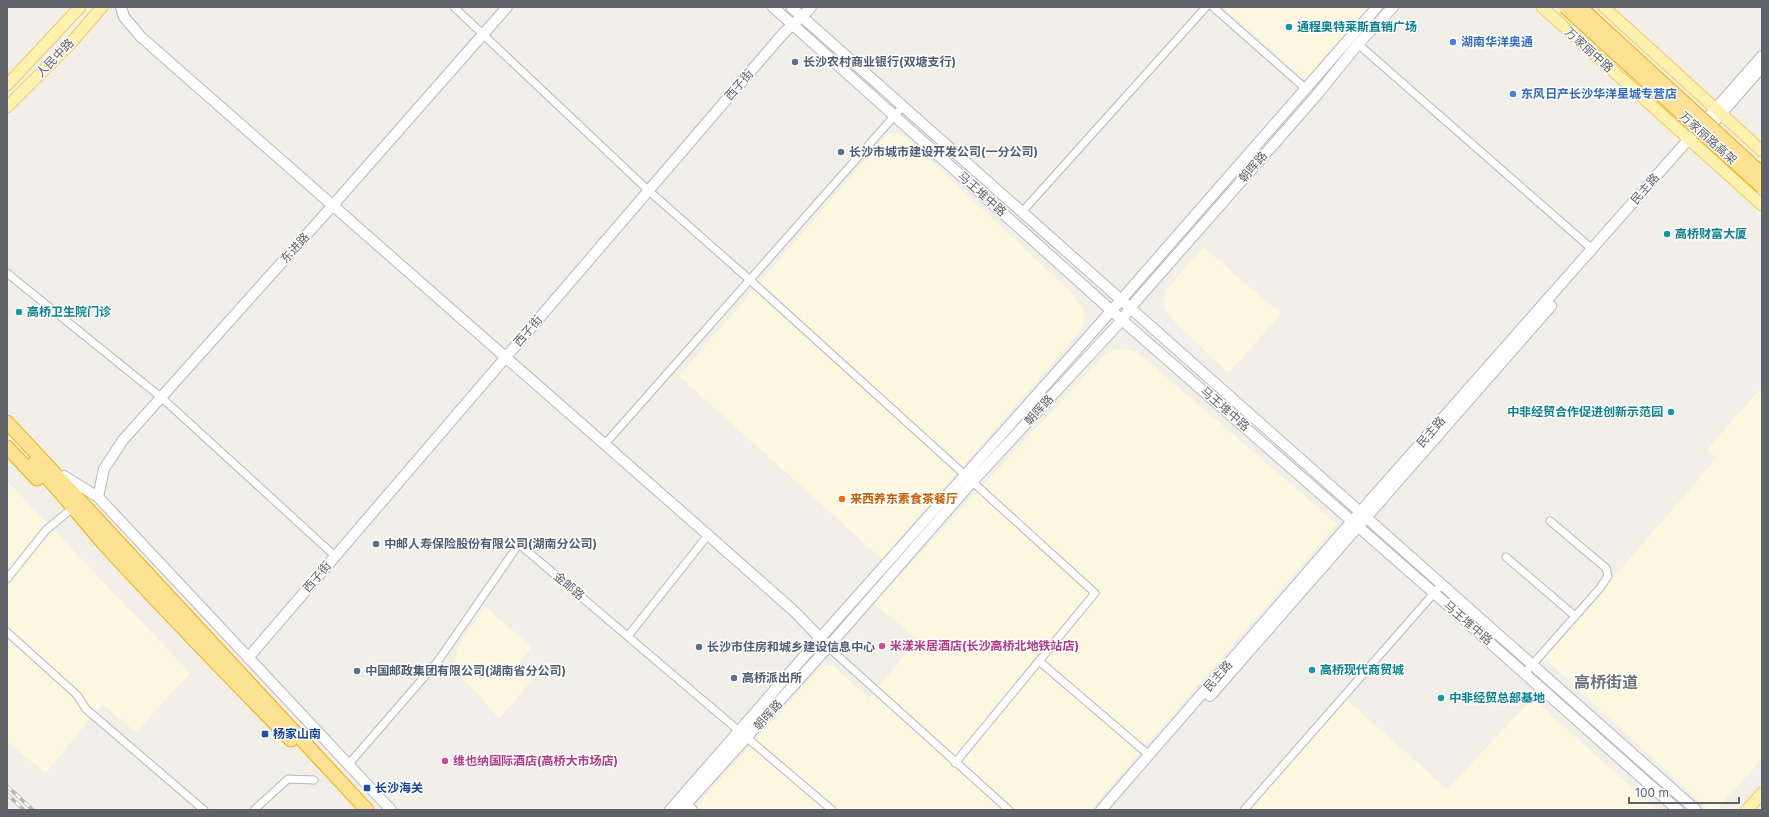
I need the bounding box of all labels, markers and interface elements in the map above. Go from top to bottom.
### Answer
place label: 通程奥特莱斯直销广场 [1297,19,1417,34]
marker: 通程奥特莱斯直销广场 [1284,22,1294,32]
street label: 万家丽中路 [1562,24,1617,75]
place label: 湖南华洋奥通 [1461,34,1533,49]
street label: 人民中路 [33,35,77,80]
marker: 湖南华洋奥通 [1448,37,1458,47]
place label: 长沙农村商业银行(双塘支行) [803,54,956,69]
marker: 长沙农村商业银行(双塘支行) [790,57,800,67]
street label: 西子街 [721,66,756,103]
place label: 东风日产长沙华洋星城专营店 [1521,86,1677,101]
marker: 东风日产长沙华洋星城专营店 [1508,89,1518,99]
street label: 万家丽路高架 [1677,108,1740,167]
place label: 长沙市城市建设开发公司(一分公司) [849,144,1038,159]
marker: 长沙市城市建设开发公司(一分公司) [836,147,846,157]
street label: 朝晖路 [1235,148,1270,185]
street label: 马王堆中路 [955,168,1010,219]
street label: 民主路 [1627,170,1662,207]
place label: 高桥财富大厦 [1675,226,1747,241]
street label: 东进路 [277,229,312,266]
marker: 高桥财富大厦 [1662,229,1672,239]
place label: 高桥卫生院门诊 [27,304,112,319]
marker: 高桥卫生院门诊 [14,307,24,317]
street label: 西子街 [510,312,545,349]
street label: 马王堆中路 [1198,383,1253,434]
street label: 朝晖路 [1021,391,1056,428]
place label: 中非经贸合作促进创新示范园 [1507,404,1663,419]
marker: 中非经贸合作促进创新示范园 [1666,407,1676,417]
street label: 民主路 [1413,413,1448,450]
place label: 来西养东素食茶餐厅 [850,491,958,506]
marker: 来西养东素食茶餐厅 [837,494,847,504]
place label: 中邮人寿保险股份有限公司(湖南分公司) [384,536,597,551]
marker: 中邮人寿保险股份有限公司(湖南分公司) [371,539,381,549]
street label: 西子街 [299,558,334,595]
street label: 金邮路 [551,568,588,603]
street label: 马王堆中路 [1441,597,1496,648]
place label: 米漾米居酒店(长沙高桥北地铁站店) [890,638,1079,653]
place label: 长沙市住房和城乡建设信息中心 [707,639,875,654]
marker: 米漾米居酒店(长沙高桥北地铁站店) [877,641,887,651]
marker: 长沙市住房和城乡建设信息中心 [694,642,704,652]
street label: 民主路 [1200,657,1235,694]
place label: 高桥现代商贸城 [1320,662,1404,677]
place label: 中国邮政集团有限公司(湖南省分公司) [365,663,566,678]
marker: 高桥现代商贸城 [1307,665,1317,675]
marker: 中国邮政集团有限公司(湖南省分公司) [352,666,362,676]
place label: 高桥派出所 [742,670,802,685]
district label: 高桥街道 [1574,672,1638,692]
marker: 高桥派出所 [729,673,739,683]
place label: 中非经贸总部基地 [1449,690,1545,705]
marker: 中非经贸总部基地 [1436,693,1446,703]
street label: 朝晖路 [750,696,785,733]
place label: 杨家山南 [273,726,321,741]
marker: 杨家山南 [260,729,270,739]
place label: 维也纳国际酒店(高桥大市场店) [453,753,618,768]
marker: 维也纳国际酒店(高桥大市场店) [440,756,450,766]
scale bar [1629,779,1739,805]
place label: 长沙海关 [375,780,423,795]
marker: 长沙海关 [362,783,372,793]
text: 100 m [1635,785,1669,800]

